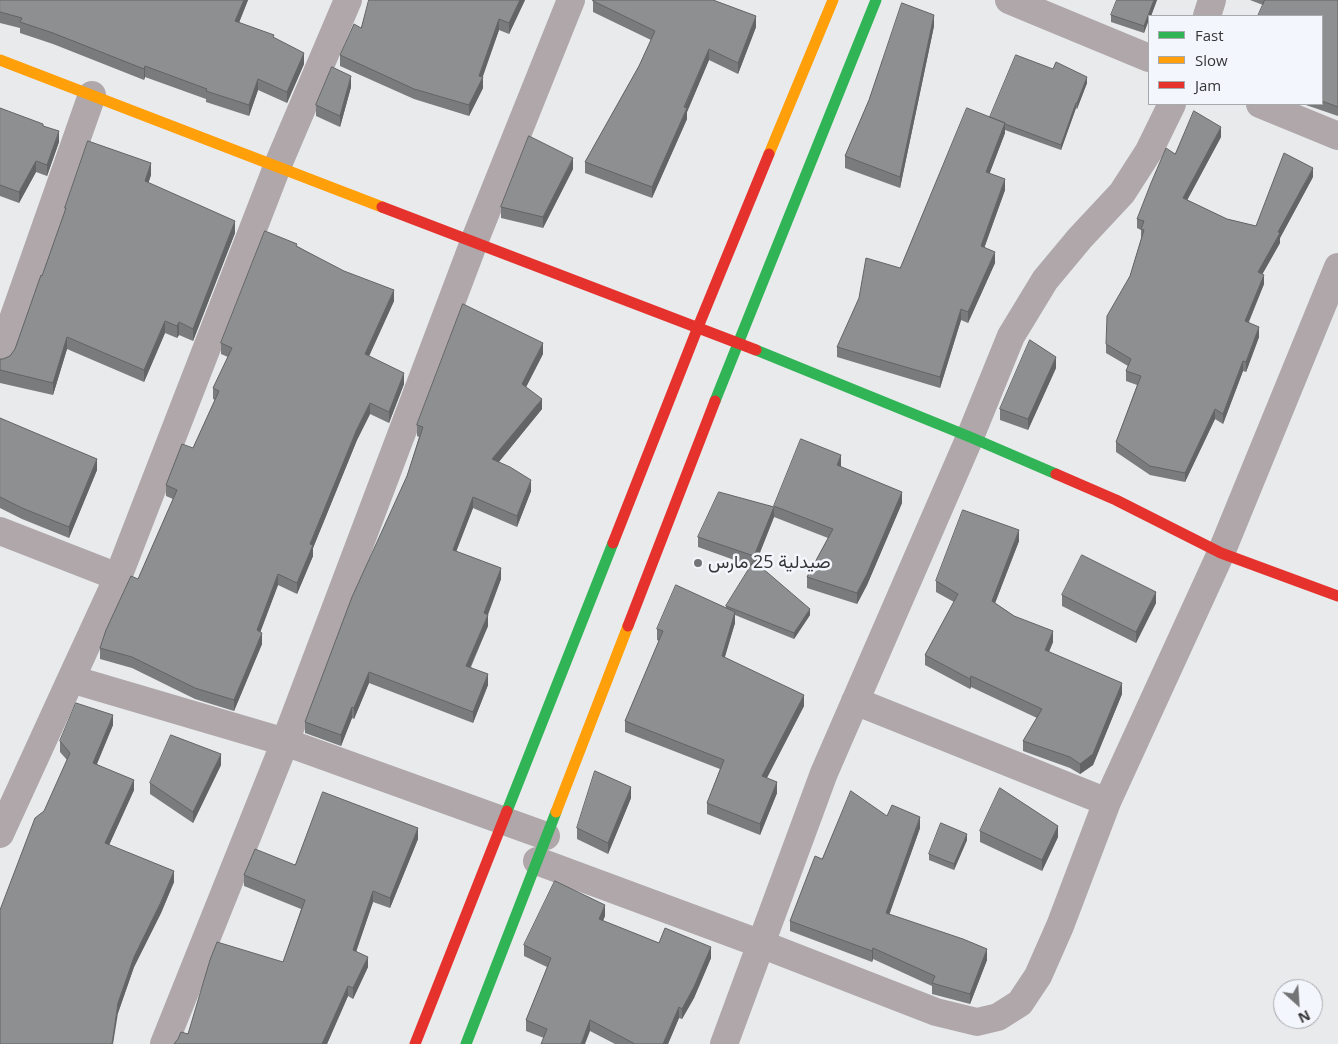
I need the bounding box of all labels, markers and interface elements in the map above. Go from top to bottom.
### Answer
legend [1148,15,1323,105]
text: Fast [1195,25,1224,45]
text: Slow [1195,50,1228,70]
text: Jam [1195,75,1221,95]
place label: صيدلية 25 مارس [708,552,830,574]
marker: صيدلية 25 مارس [692,557,704,569]
north arrow [1273,979,1323,1029]
text: N [1295,1006,1314,1028]

